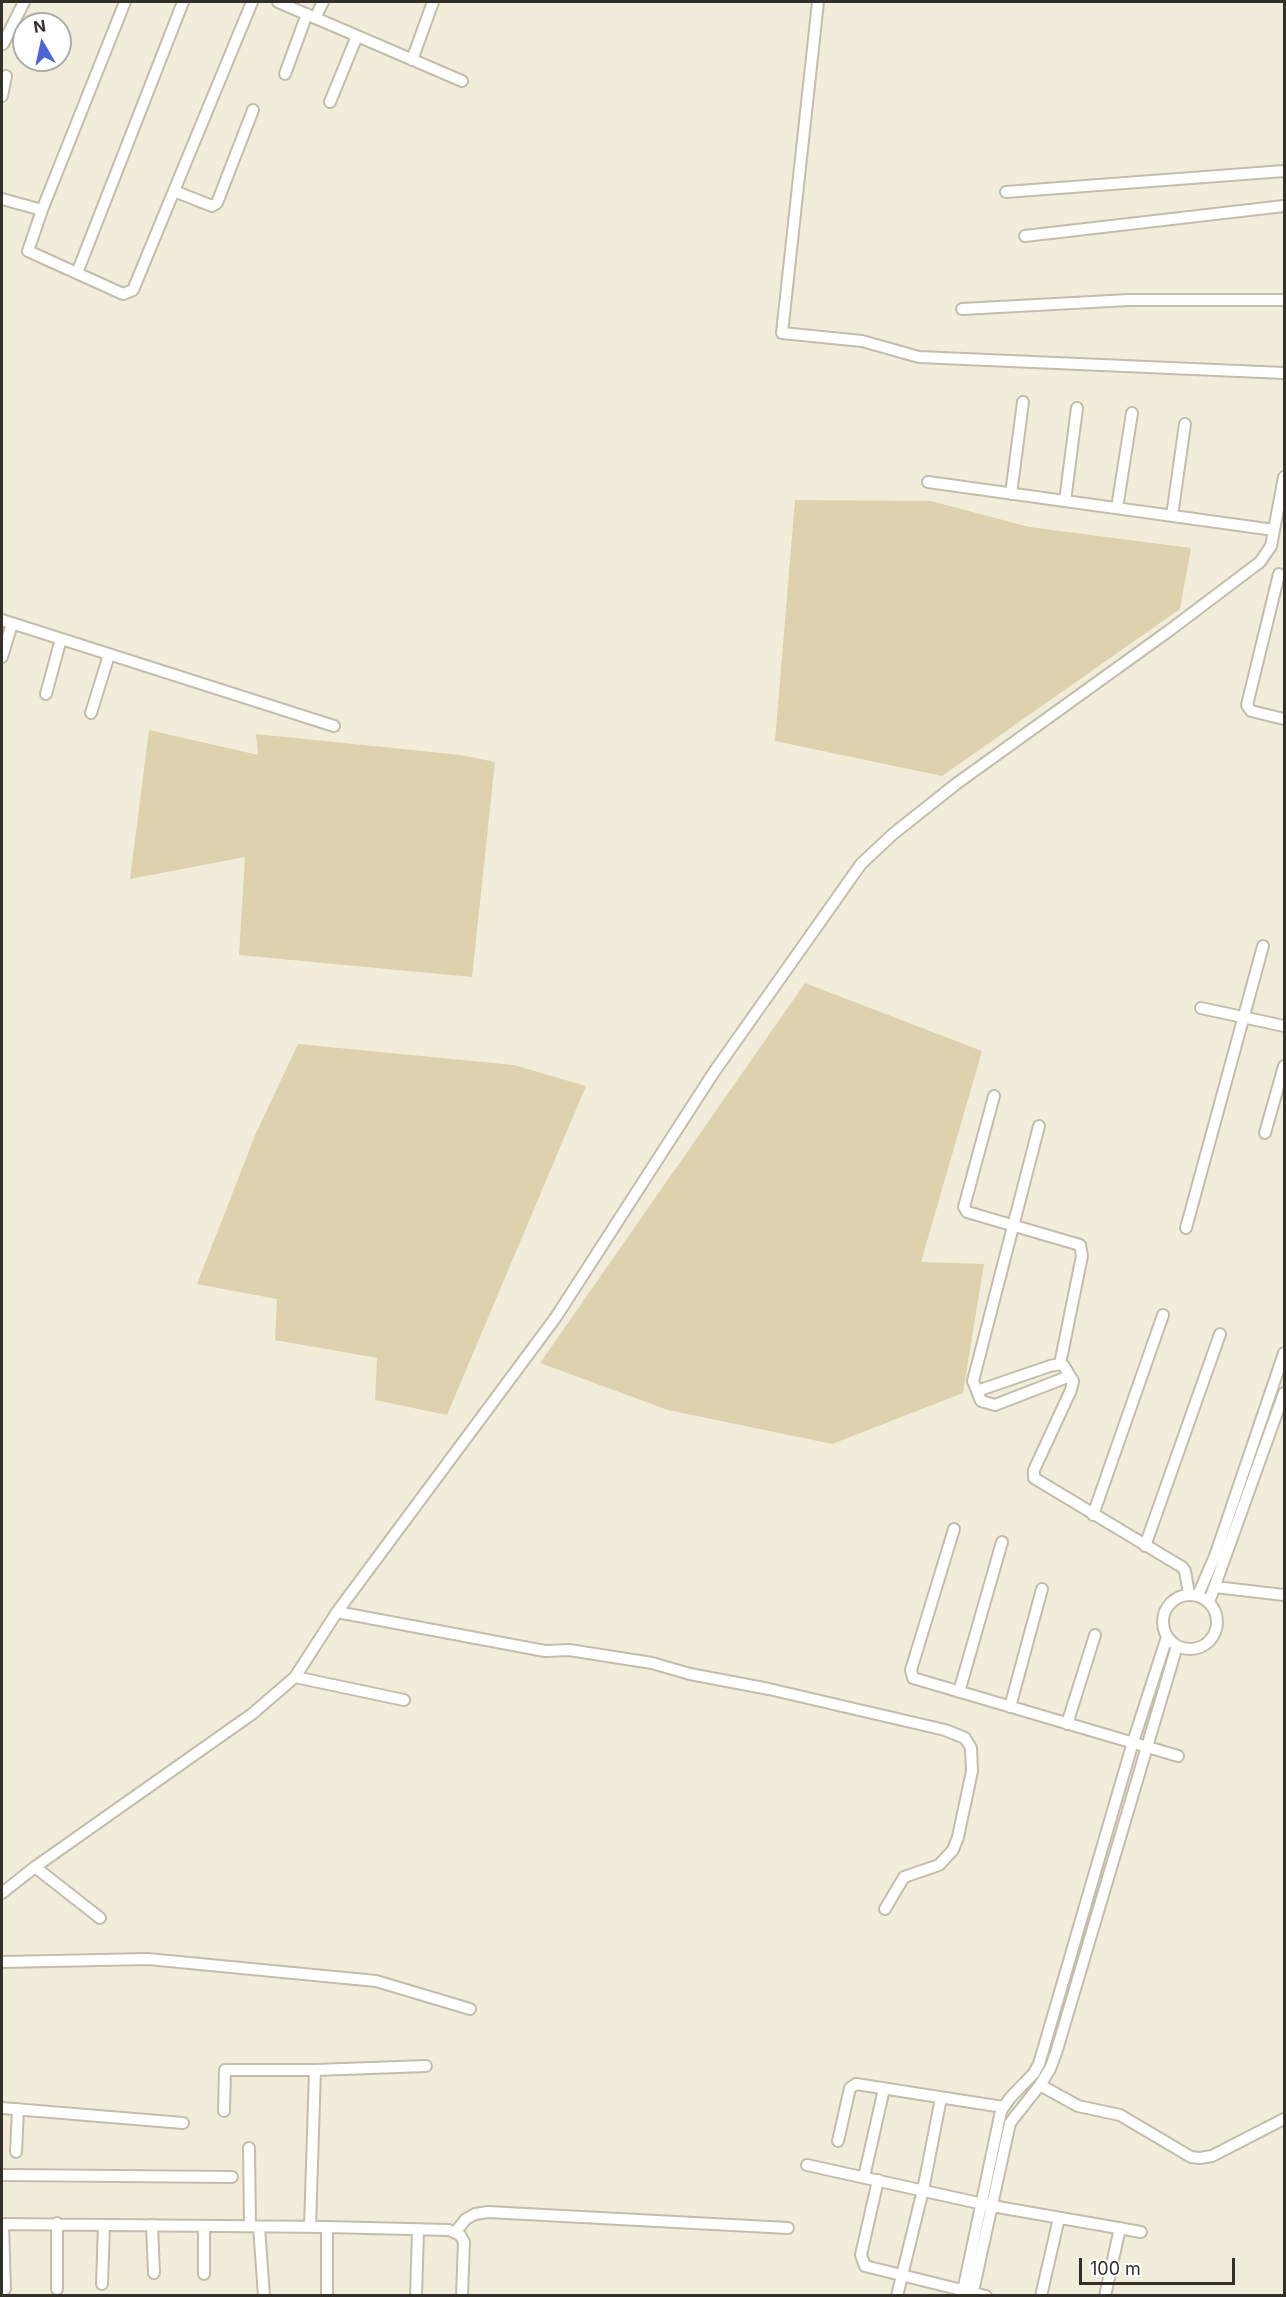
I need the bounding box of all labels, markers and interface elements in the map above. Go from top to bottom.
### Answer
north arrow [12,12,72,72]
text: N [32,15,47,37]
scale bar [1082,2246,1238,2284]
text: 100 m [1090,2258,1141,2279]

